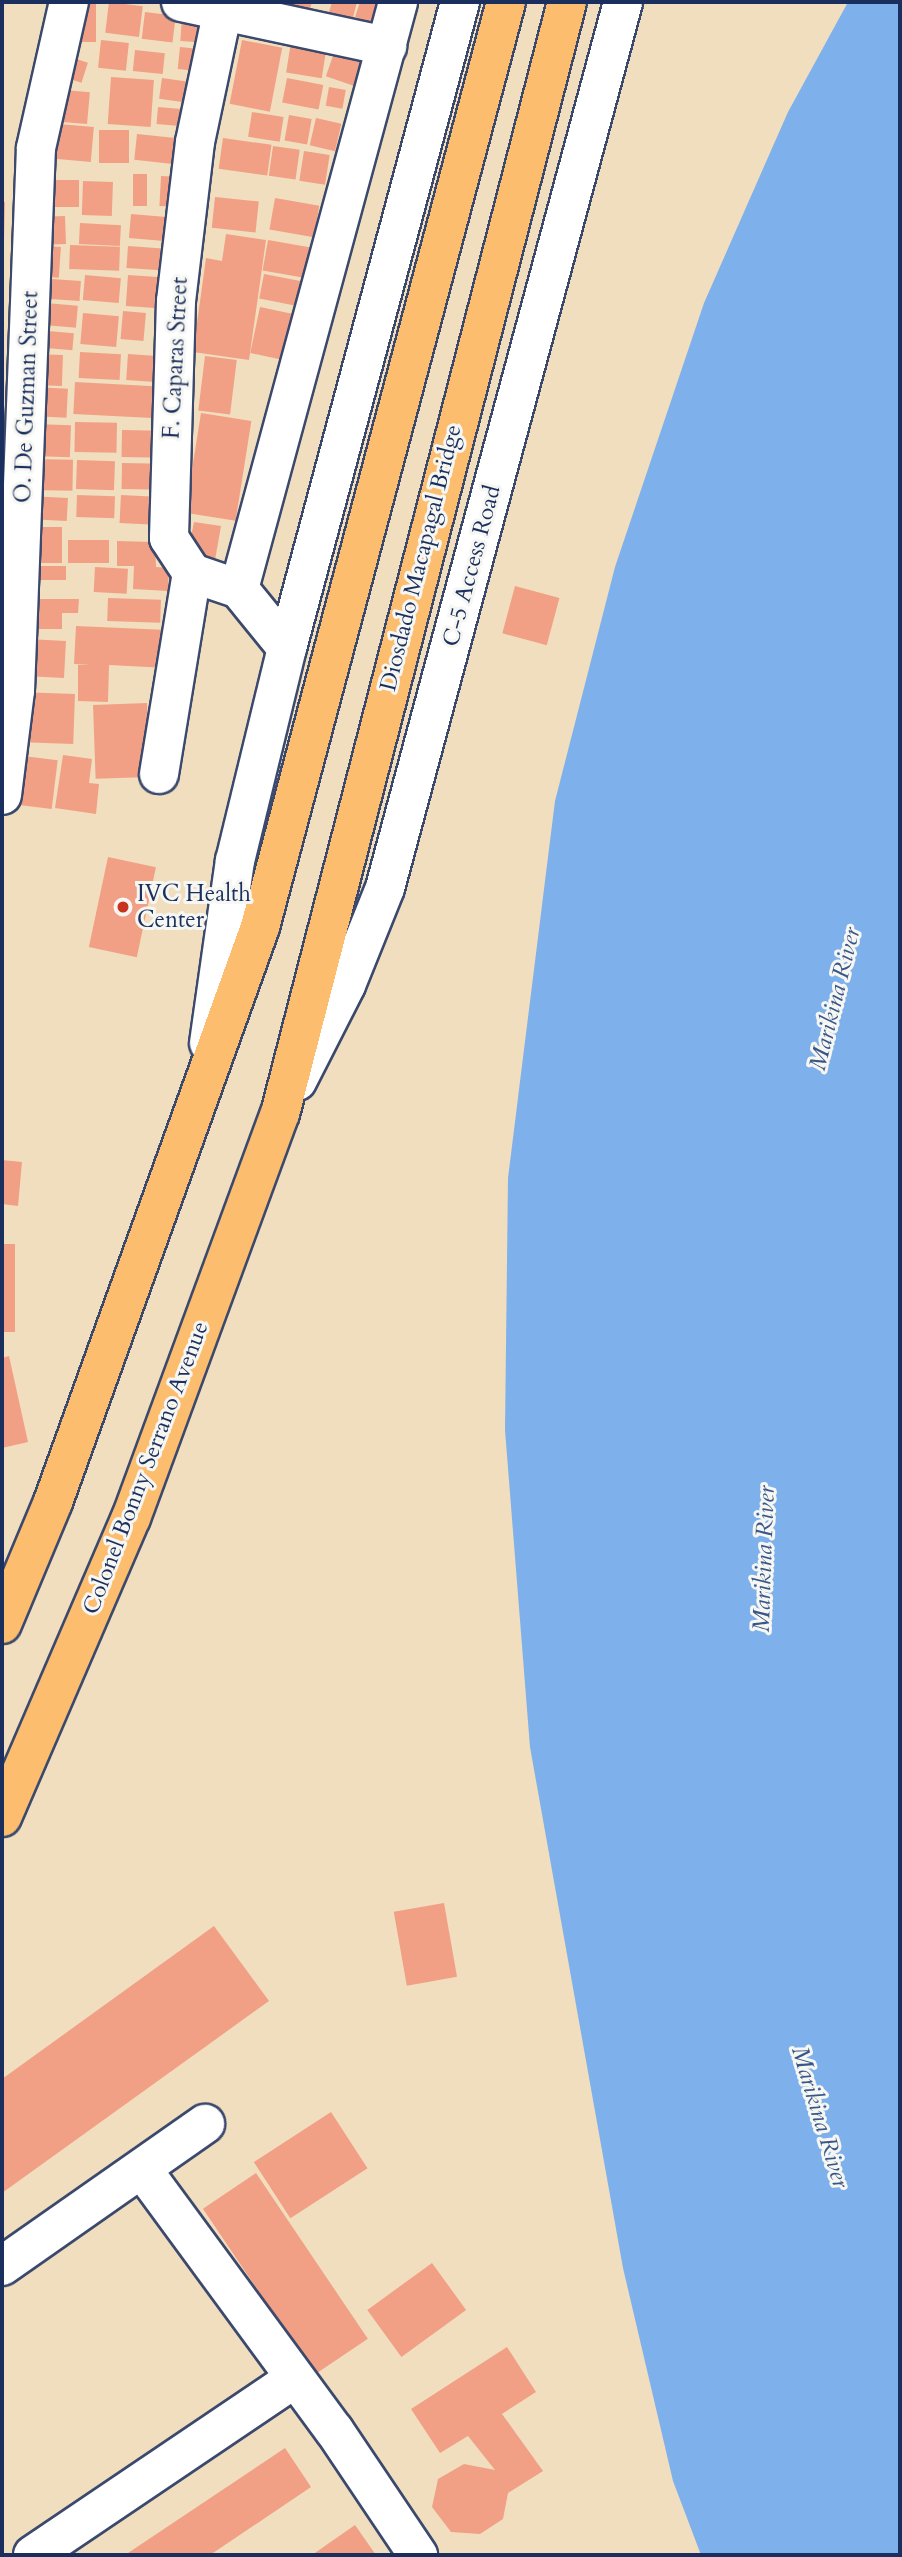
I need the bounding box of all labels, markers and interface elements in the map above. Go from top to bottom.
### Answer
street label: F. Caparas Street [158,276,194,440]
street label: O. De Guzman Street [10,290,44,504]
street label: Diosdado Macapagal Bridge [375,422,467,694]
street label: C-5 Access Road [437,482,507,650]
place label: IVC Health Center [137,880,251,934]
marker: IVC Health Center [115,899,131,915]
water label: Marikina River [803,924,867,1074]
street label: Colonel Bonny Serrano Avenue [77,1318,215,1618]
water label: Marikina River [747,1485,781,1633]
water label: Marikina River [785,2043,855,2191]

